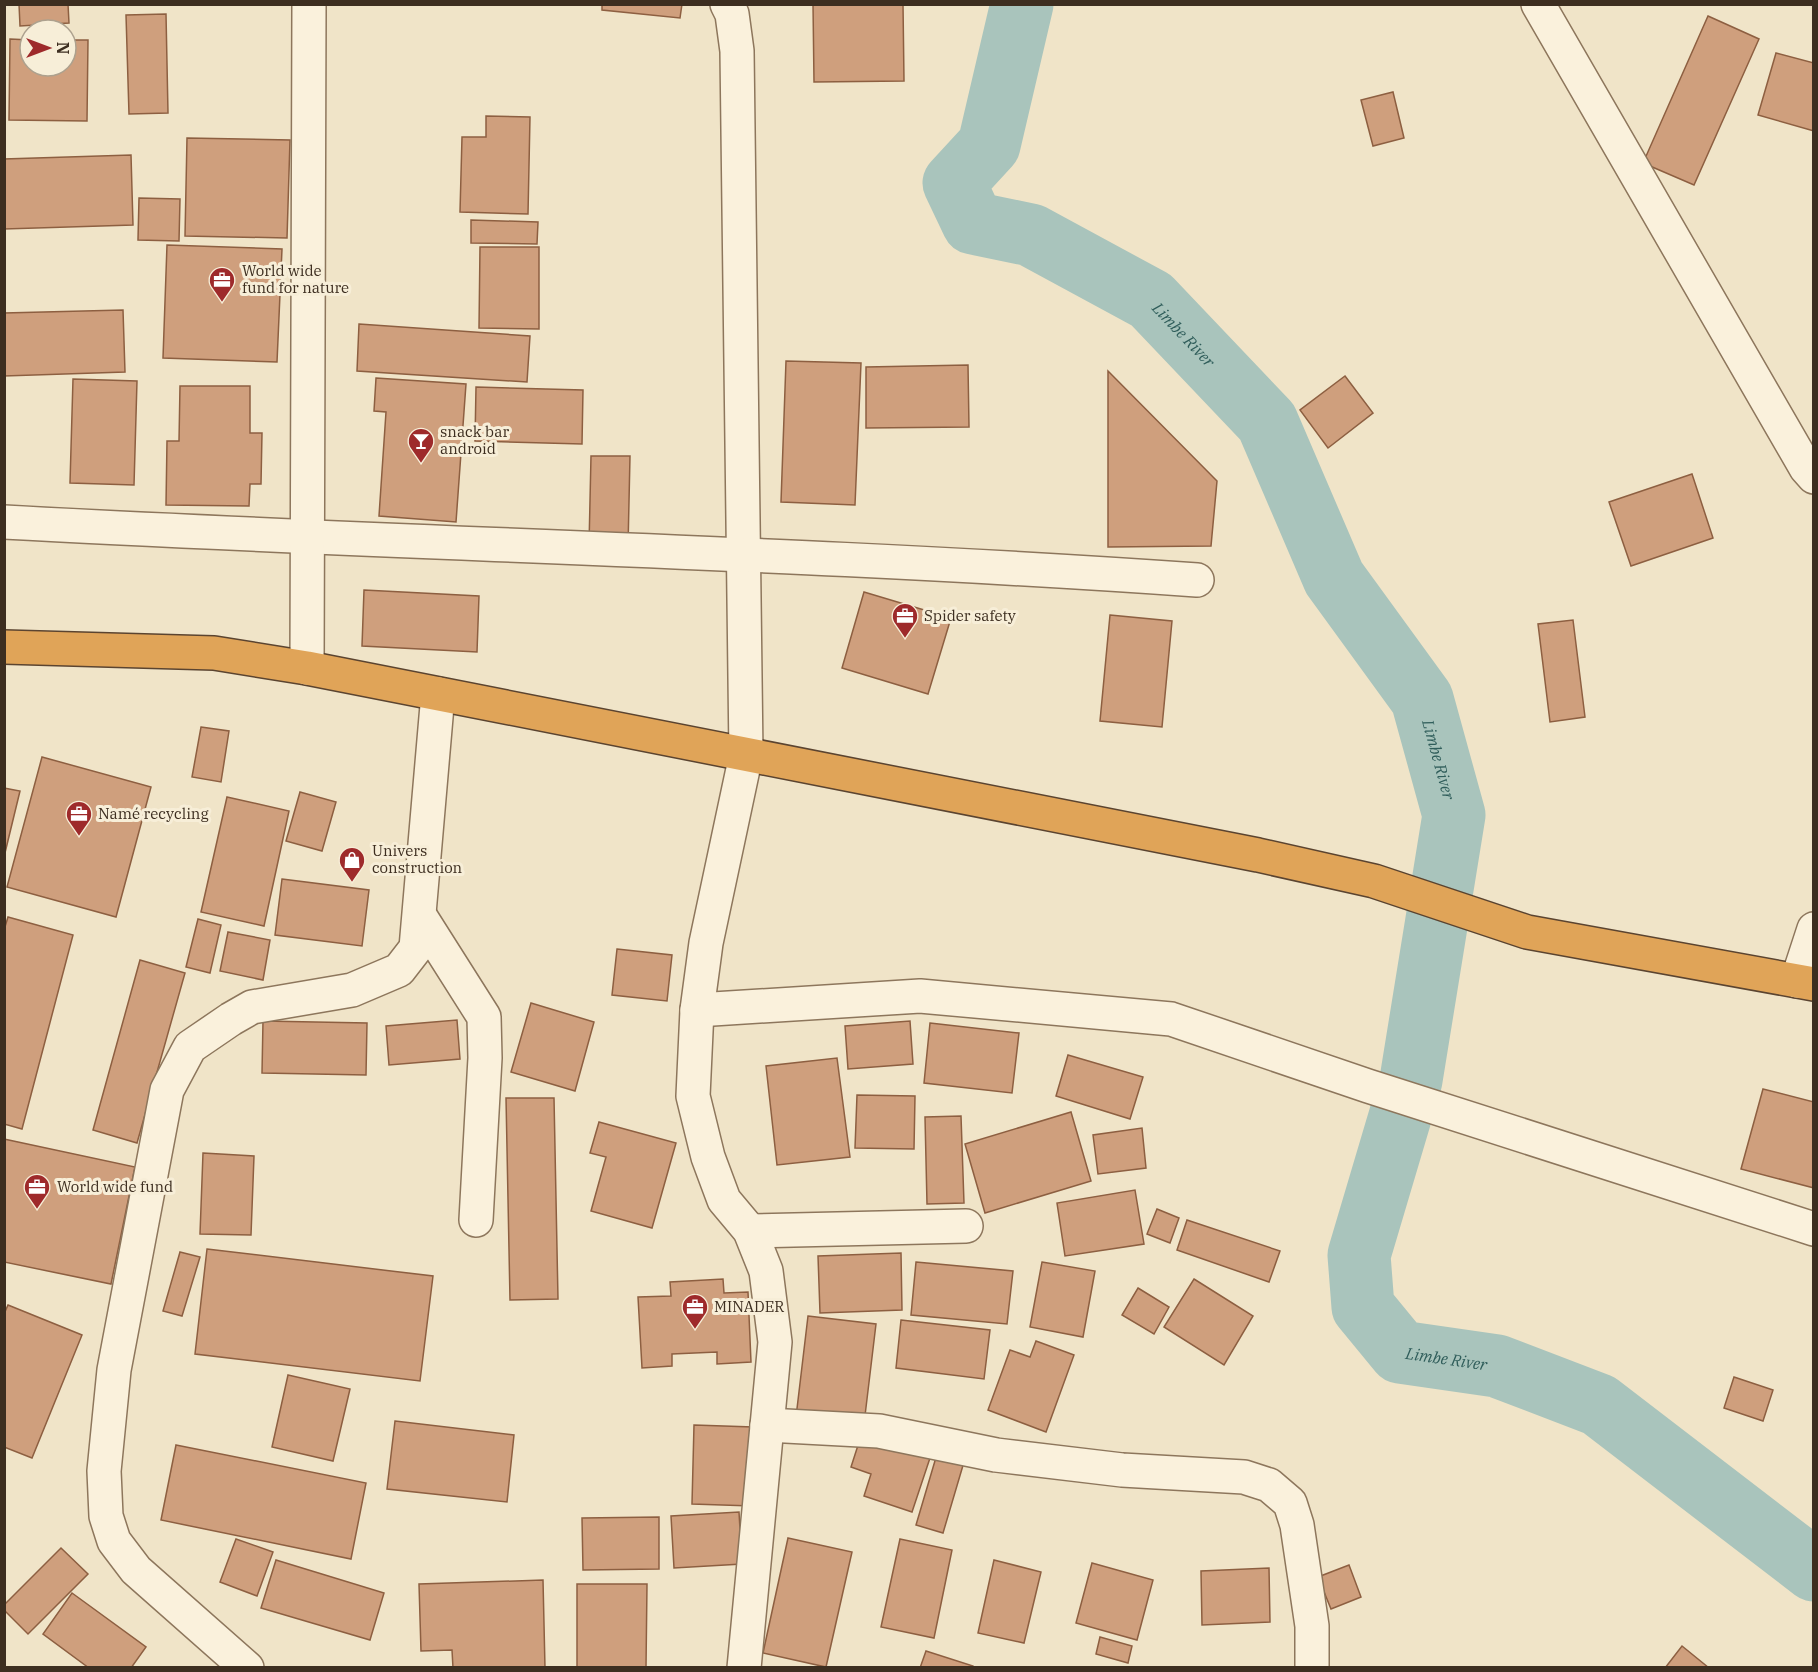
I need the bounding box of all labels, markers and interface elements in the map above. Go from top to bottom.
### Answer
north arrow [18,18,78,78]
text: N [53,42,73,54]
place label: World wide fund for nature [242,261,349,297]
office icon: World wide fund for nature [207,265,237,303]
water label: Limbe River [1148,297,1220,372]
place label: snack bar android [440,422,509,458]
bar icon: snack bar android [406,426,436,464]
office icon: Spider safety [890,601,920,639]
place label: Spider safety [924,606,1016,625]
water label: Limbe River [1418,716,1460,803]
office icon: Namé recycling [64,799,94,837]
place label: Namé recycling [98,804,209,823]
place label: Univers construction [372,841,463,877]
shop icon: Univers construction [337,845,367,883]
office icon: World wide fund [22,1172,52,1210]
place label: World wide fund [57,1177,173,1196]
office icon: MINADER [680,1292,710,1330]
place label: MINADER [714,1297,784,1316]
water label: Limbe River [1404,1343,1490,1375]

